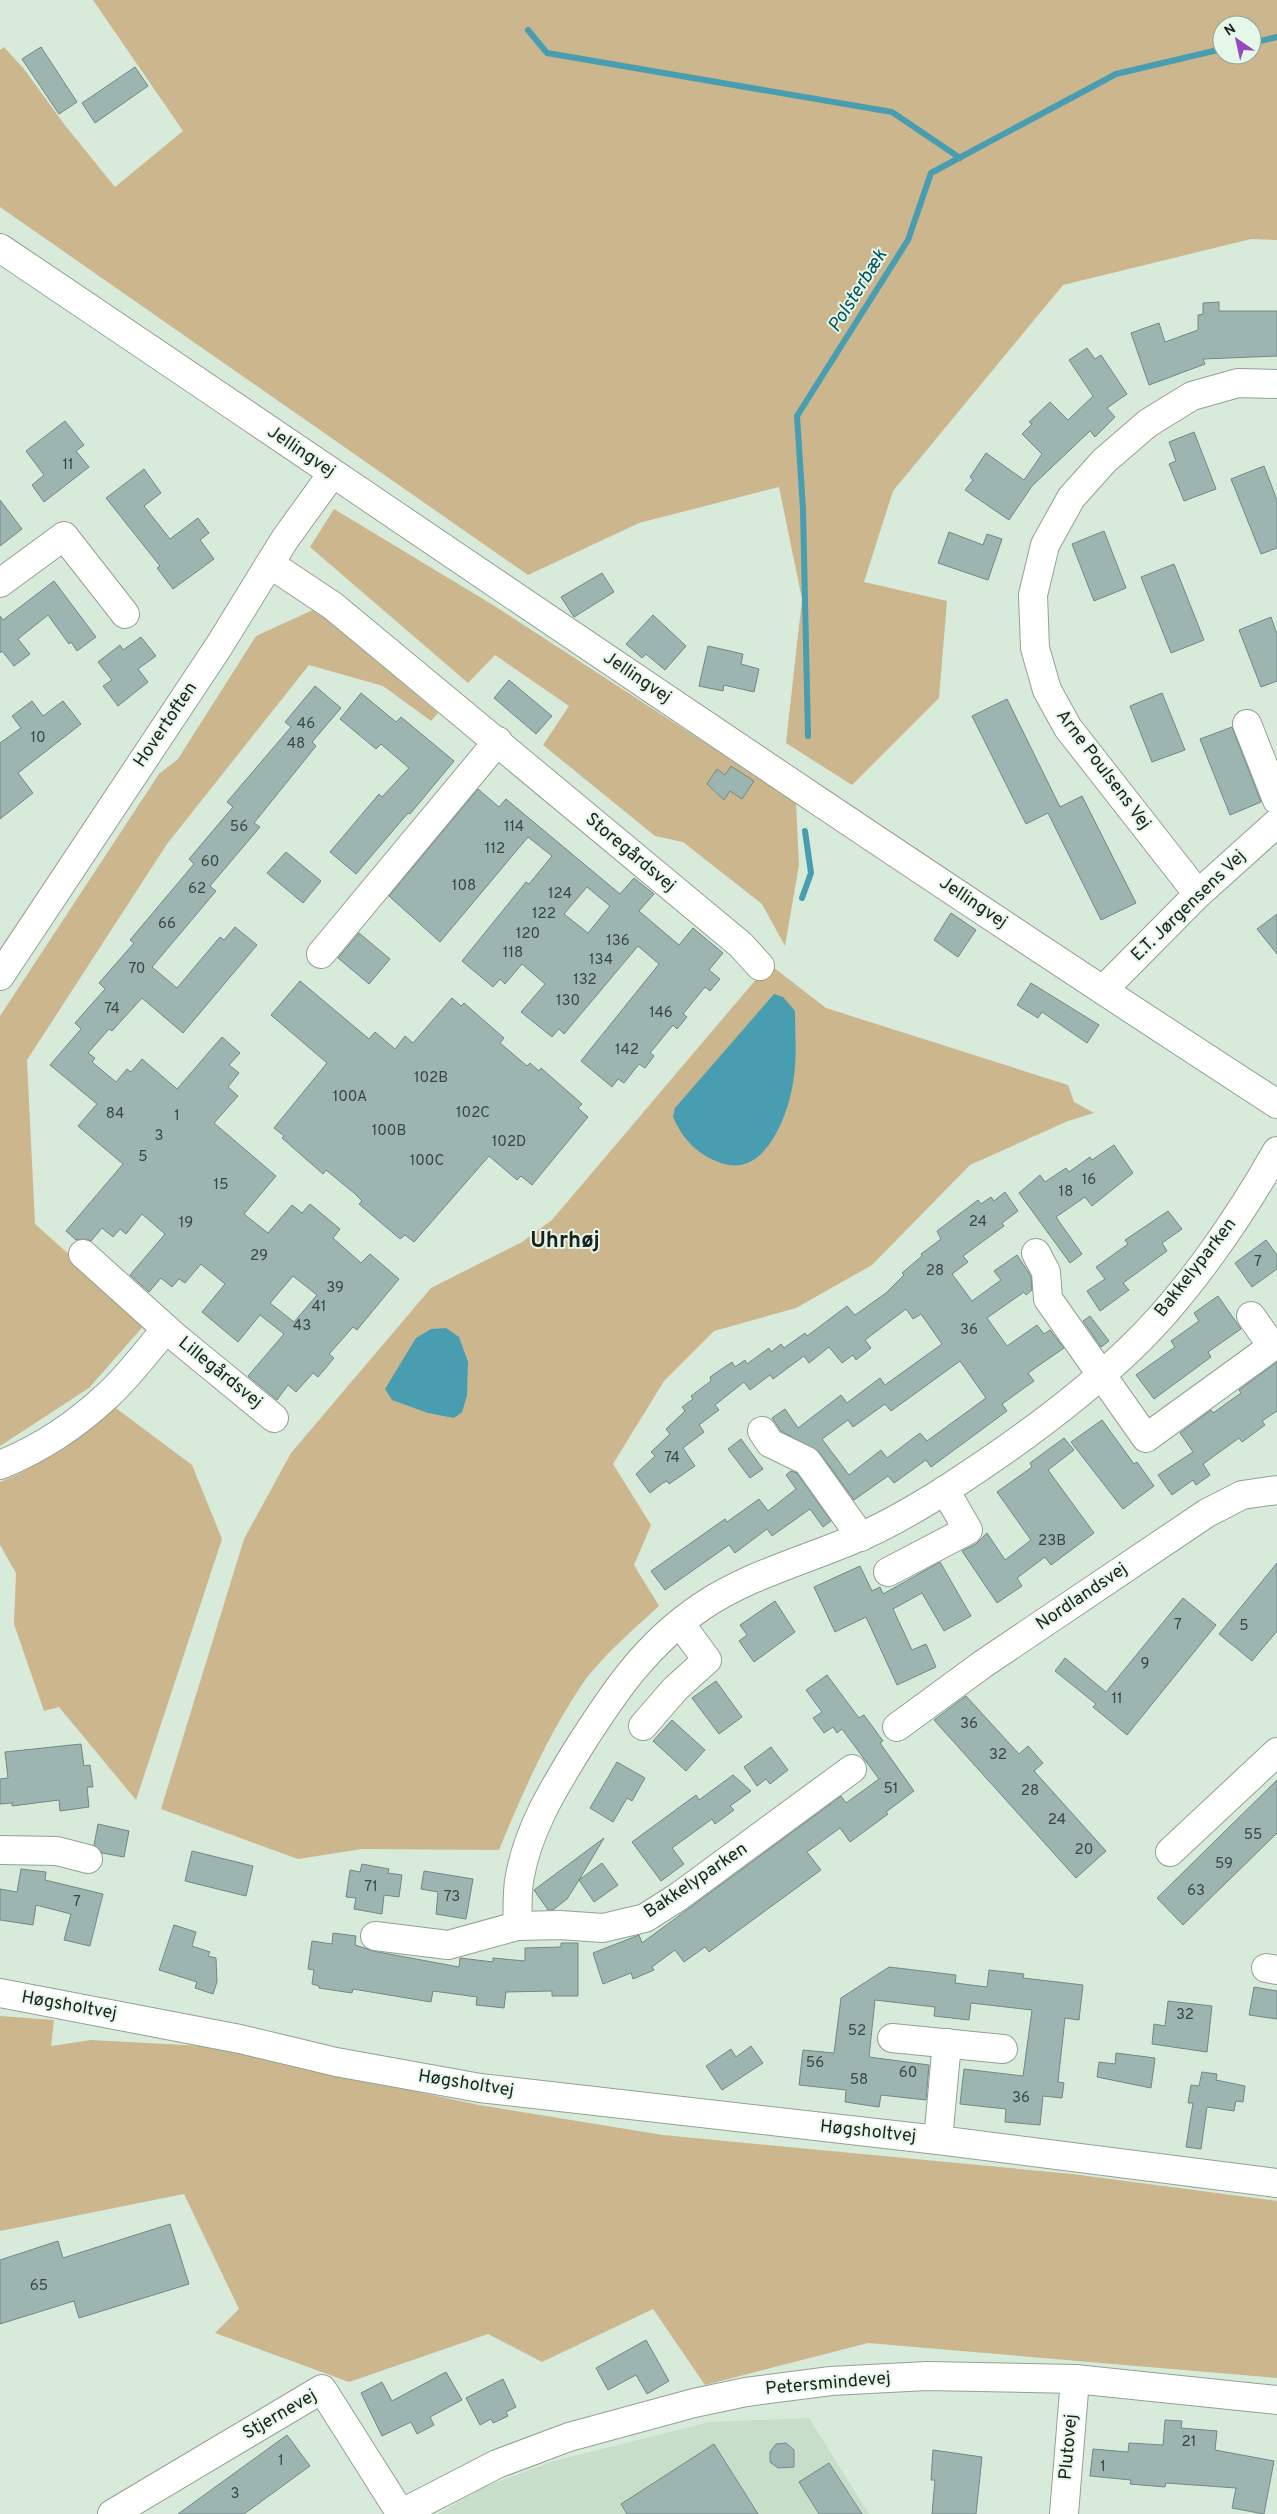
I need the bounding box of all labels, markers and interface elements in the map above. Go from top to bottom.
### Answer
north arrow [1212,15,1262,65]
text: N [1222,21,1239,40]
water label: Polsterbæk [823,245,893,337]
street label: Jellingvej [262,421,340,483]
house number: 11 [62,456,74,475]
street label: Jellingvej [598,647,676,709]
street label: Hovertoften [129,678,203,772]
street label: Arne Poulsens Vej [1050,705,1156,835]
house number: 46 [297,715,315,734]
house number: 10 [30,729,46,748]
house number: 48 [287,735,305,754]
street label: Storegårdsvej [580,808,680,898]
house number: 56 [230,818,248,837]
house number: 114 [504,818,524,837]
house number: 112 [485,840,505,859]
street label: E.T. Jørgensens Vej [1127,845,1251,967]
house number: 60 [201,853,219,872]
street label: Jellingvej [934,872,1012,934]
house number: 108 [452,877,476,896]
house number: 62 [188,880,206,899]
house number: 124 [548,885,572,904]
house number: 122 [532,905,556,924]
house number: 66 [158,915,176,934]
house number: 120 [516,925,540,944]
house number: 136 [606,932,630,951]
house number: 118 [503,944,523,963]
house number: 134 [589,951,613,970]
house number: 70 [128,960,146,979]
house number: 132 [573,971,597,990]
house number: 130 [556,992,580,1011]
house number: 74 [104,1000,120,1019]
house number: 146 [649,1004,673,1023]
house number: 142 [615,1041,639,1060]
house number: 102B [414,1069,448,1088]
house number: 100A [333,1088,367,1107]
house number: 102C [456,1104,490,1123]
house number: 84 [106,1105,124,1124]
house number: 1 [174,1107,180,1126]
house number: 100B [372,1122,406,1141]
house number: 3 [154,1127,164,1146]
house number: 102D [492,1133,526,1152]
house number: 5 [138,1148,148,1167]
house number: 100C [410,1152,444,1171]
house number: 16 [1082,1171,1096,1190]
house number: 15 [214,1176,228,1195]
house number: 18 [1059,1183,1073,1202]
house number: 24 [969,1213,987,1232]
house number: 19 [179,1214,193,1233]
street label: Bakkelyparken [1150,1214,1242,1322]
district label: Uhrhøj [530,1228,600,1255]
house number: 29 [250,1247,268,1266]
house number: 7 [1254,1253,1262,1272]
house number: 28 [926,1262,944,1281]
house number: 39 [326,1279,344,1298]
house number: 41 [312,1298,326,1317]
house number: 43 [293,1317,311,1336]
house number: 36 [960,1321,978,1340]
street label: Lillegårdsvej [173,1332,267,1414]
house number: 74 [664,1449,680,1468]
house number: 23B [1038,1532,1066,1551]
street label: Nordlandsvej [1032,1558,1132,1636]
house number: 7 [1174,1616,1182,1635]
house number: 5 [1239,1617,1249,1636]
house number: 9 [1141,1655,1149,1674]
house number: 11 [1111,1690,1123,1709]
house number: 36 [960,1715,978,1734]
house number: 32 [989,1746,1007,1765]
house number: 51 [884,1780,898,1799]
house number: 28 [1021,1782,1039,1801]
house number: 24 [1048,1811,1066,1830]
house number: 55 [1244,1826,1262,1845]
street label: Bakkelyparken [640,1838,752,1924]
house number: 20 [1075,1841,1093,1860]
house number: 59 [1215,1855,1233,1874]
house number: 71 [364,1878,378,1897]
house number: 63 [1187,1882,1205,1901]
house number: 73 [444,1888,460,1907]
house number: 7 [73,1893,81,1912]
street label: Høgsholtvej [19,1986,119,2026]
house number: 32 [1176,2006,1194,2025]
house number: 52 [848,2022,866,2041]
house number: 56 [806,2054,824,2073]
house number: 60 [899,2064,917,2083]
street label: Høgsholtvej [417,2065,515,2103]
house number: 58 [850,2071,868,2090]
house number: 36 [1012,2089,1030,2108]
street label: Høgsholtvej [819,2116,917,2148]
house number: 65 [30,2277,48,2296]
street label: Petersmindevej [764,2367,892,2401]
street label: Stjernevej [239,2385,321,2445]
street label: Plutovej [1055,2413,1083,2481]
house number: 21 [1182,2433,1196,2452]
house number: 1 [278,2452,284,2471]
house number: 1 [1100,2458,1106,2477]
house number: 3 [230,2485,240,2504]

